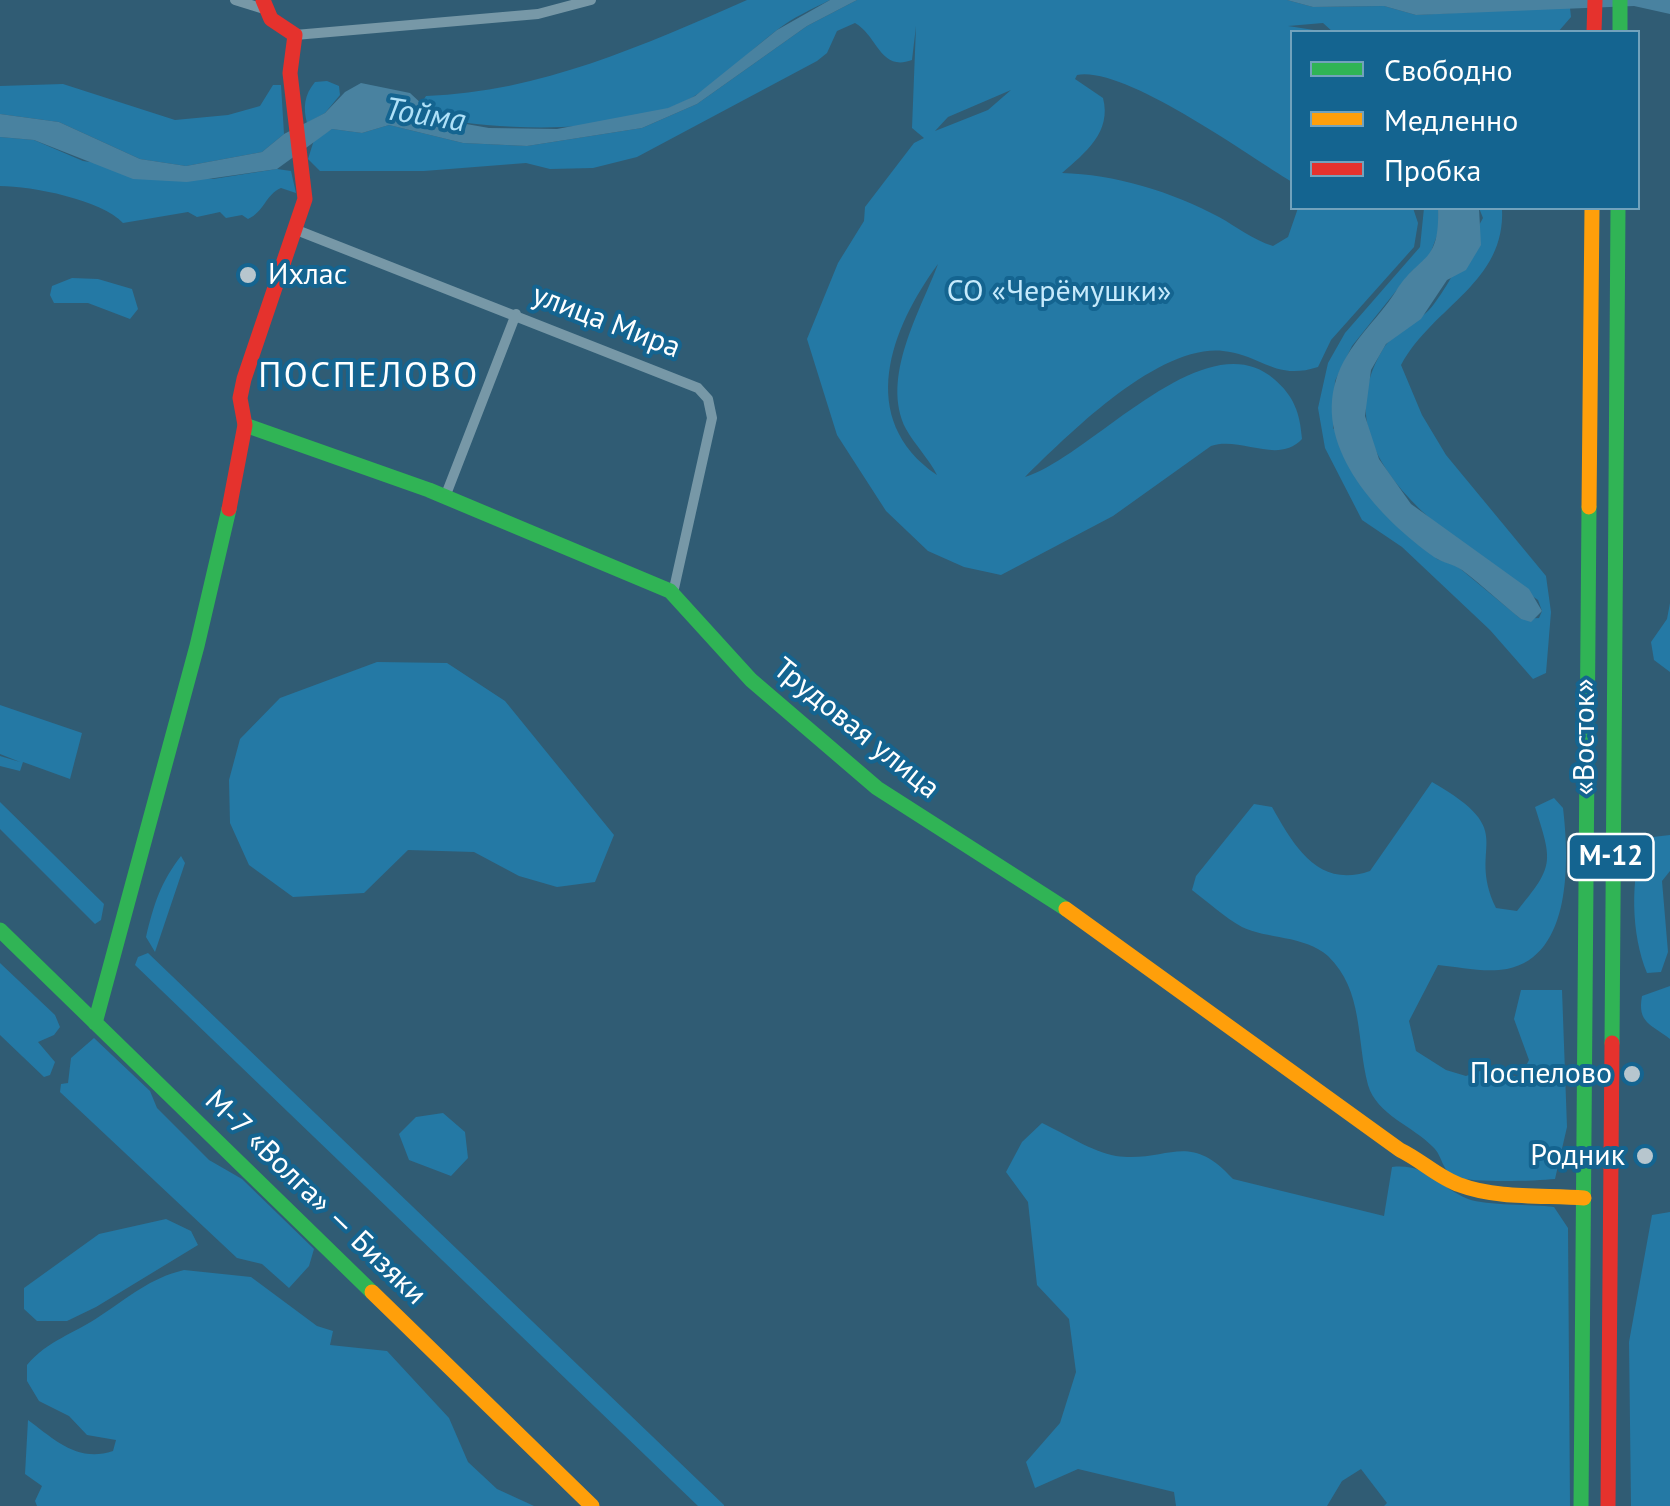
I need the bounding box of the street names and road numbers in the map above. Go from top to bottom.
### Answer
street label: улица Мира [527,277,685,367]
street label: Трудовая улица [766,651,946,807]
street label: «Восток» [1567,678,1603,796]
road number: М-12 [1568,834,1654,880]
street label: М-7 «Волга» — Бизяки [197,1083,433,1313]

